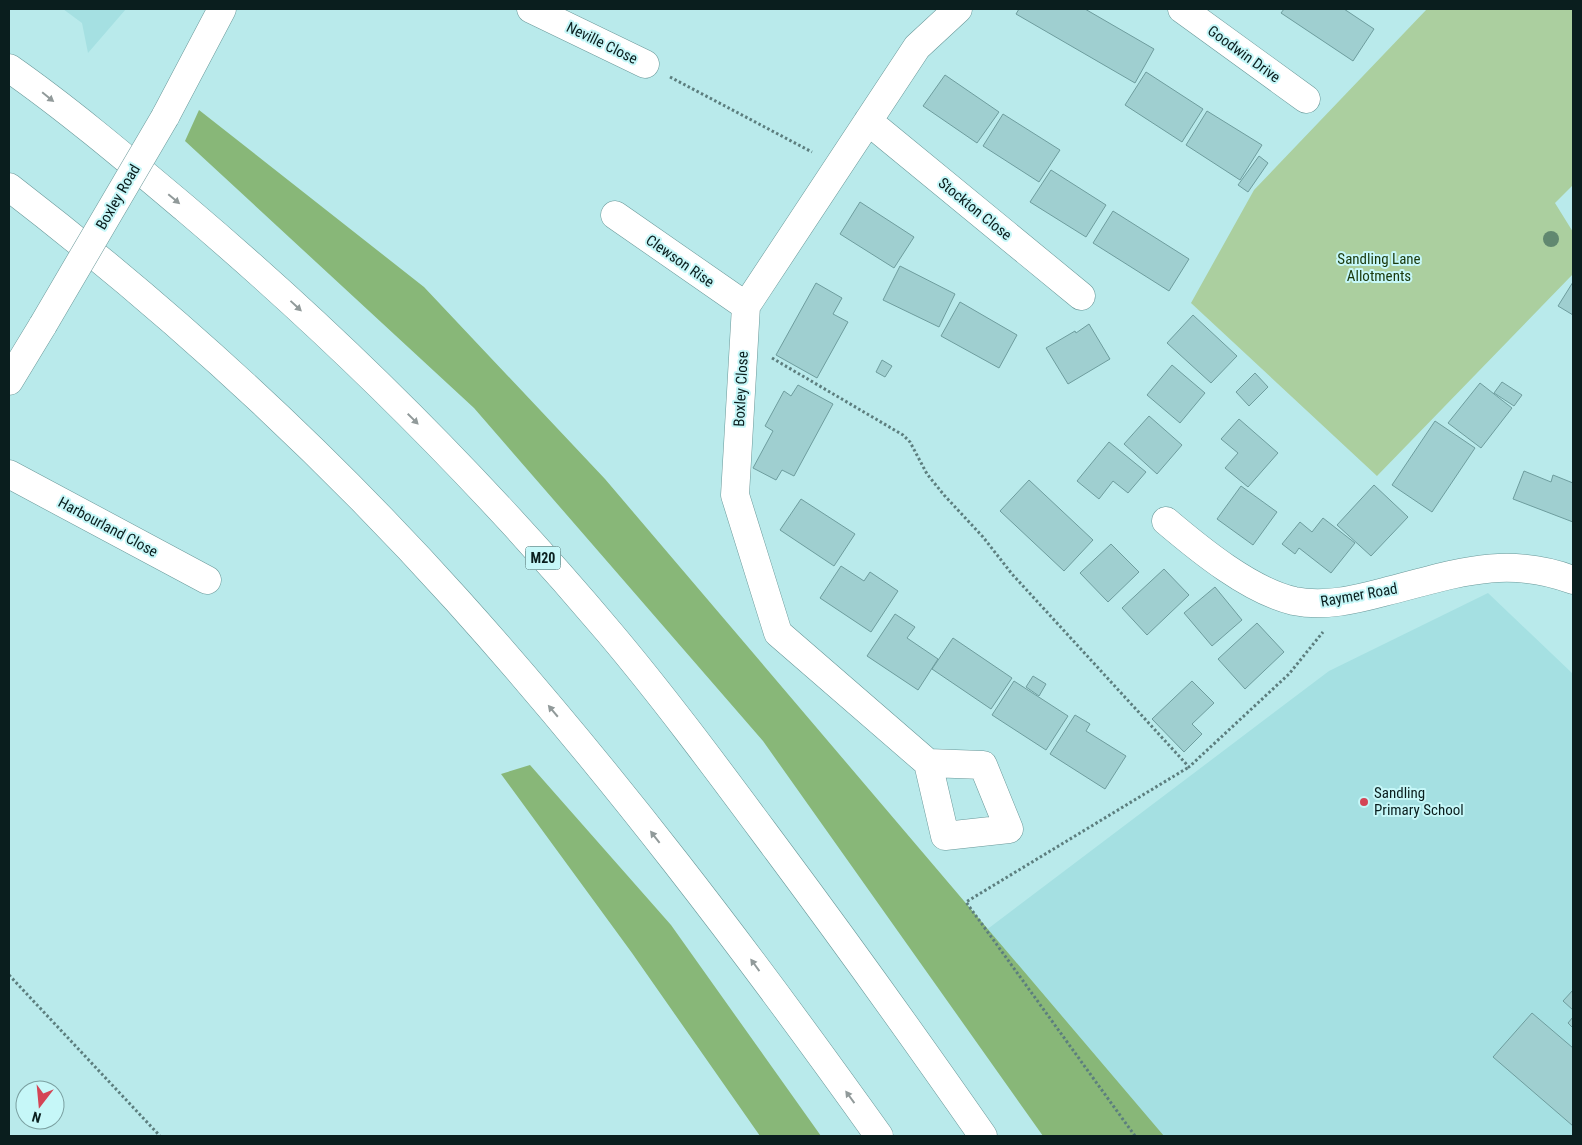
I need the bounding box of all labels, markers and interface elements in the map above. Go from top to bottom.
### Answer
street label: Neville Close [564,18,640,68]
street label: Goodwin Drive [1204,22,1284,86]
one-way arrow [41,91,54,102]
street label: Boxley Road [92,161,144,233]
street label: Stockton Close [935,174,1015,244]
one-way arrow [168,193,180,204]
street label: Clewson Rise [642,231,718,291]
park label: Sandling Lane Allotments [1337,250,1421,285]
one-way arrow [290,300,302,312]
street label: Boxley Close [730,351,752,427]
one-way arrow [407,413,419,425]
street label: Harbourland Close [55,493,161,561]
road number: M20 [526,546,560,570]
street label: Raymer Road [1319,579,1399,611]
one-way arrow [547,704,558,717]
place label: Sandling Primary School [1374,784,1464,819]
marker: Sandling Primary School [1358,796,1370,808]
one-way arrow [649,831,660,844]
one-way arrow [749,959,760,972]
north arrow [15,1080,65,1130]
one-way arrow [846,1090,856,1103]
text: N [30,1109,43,1126]

